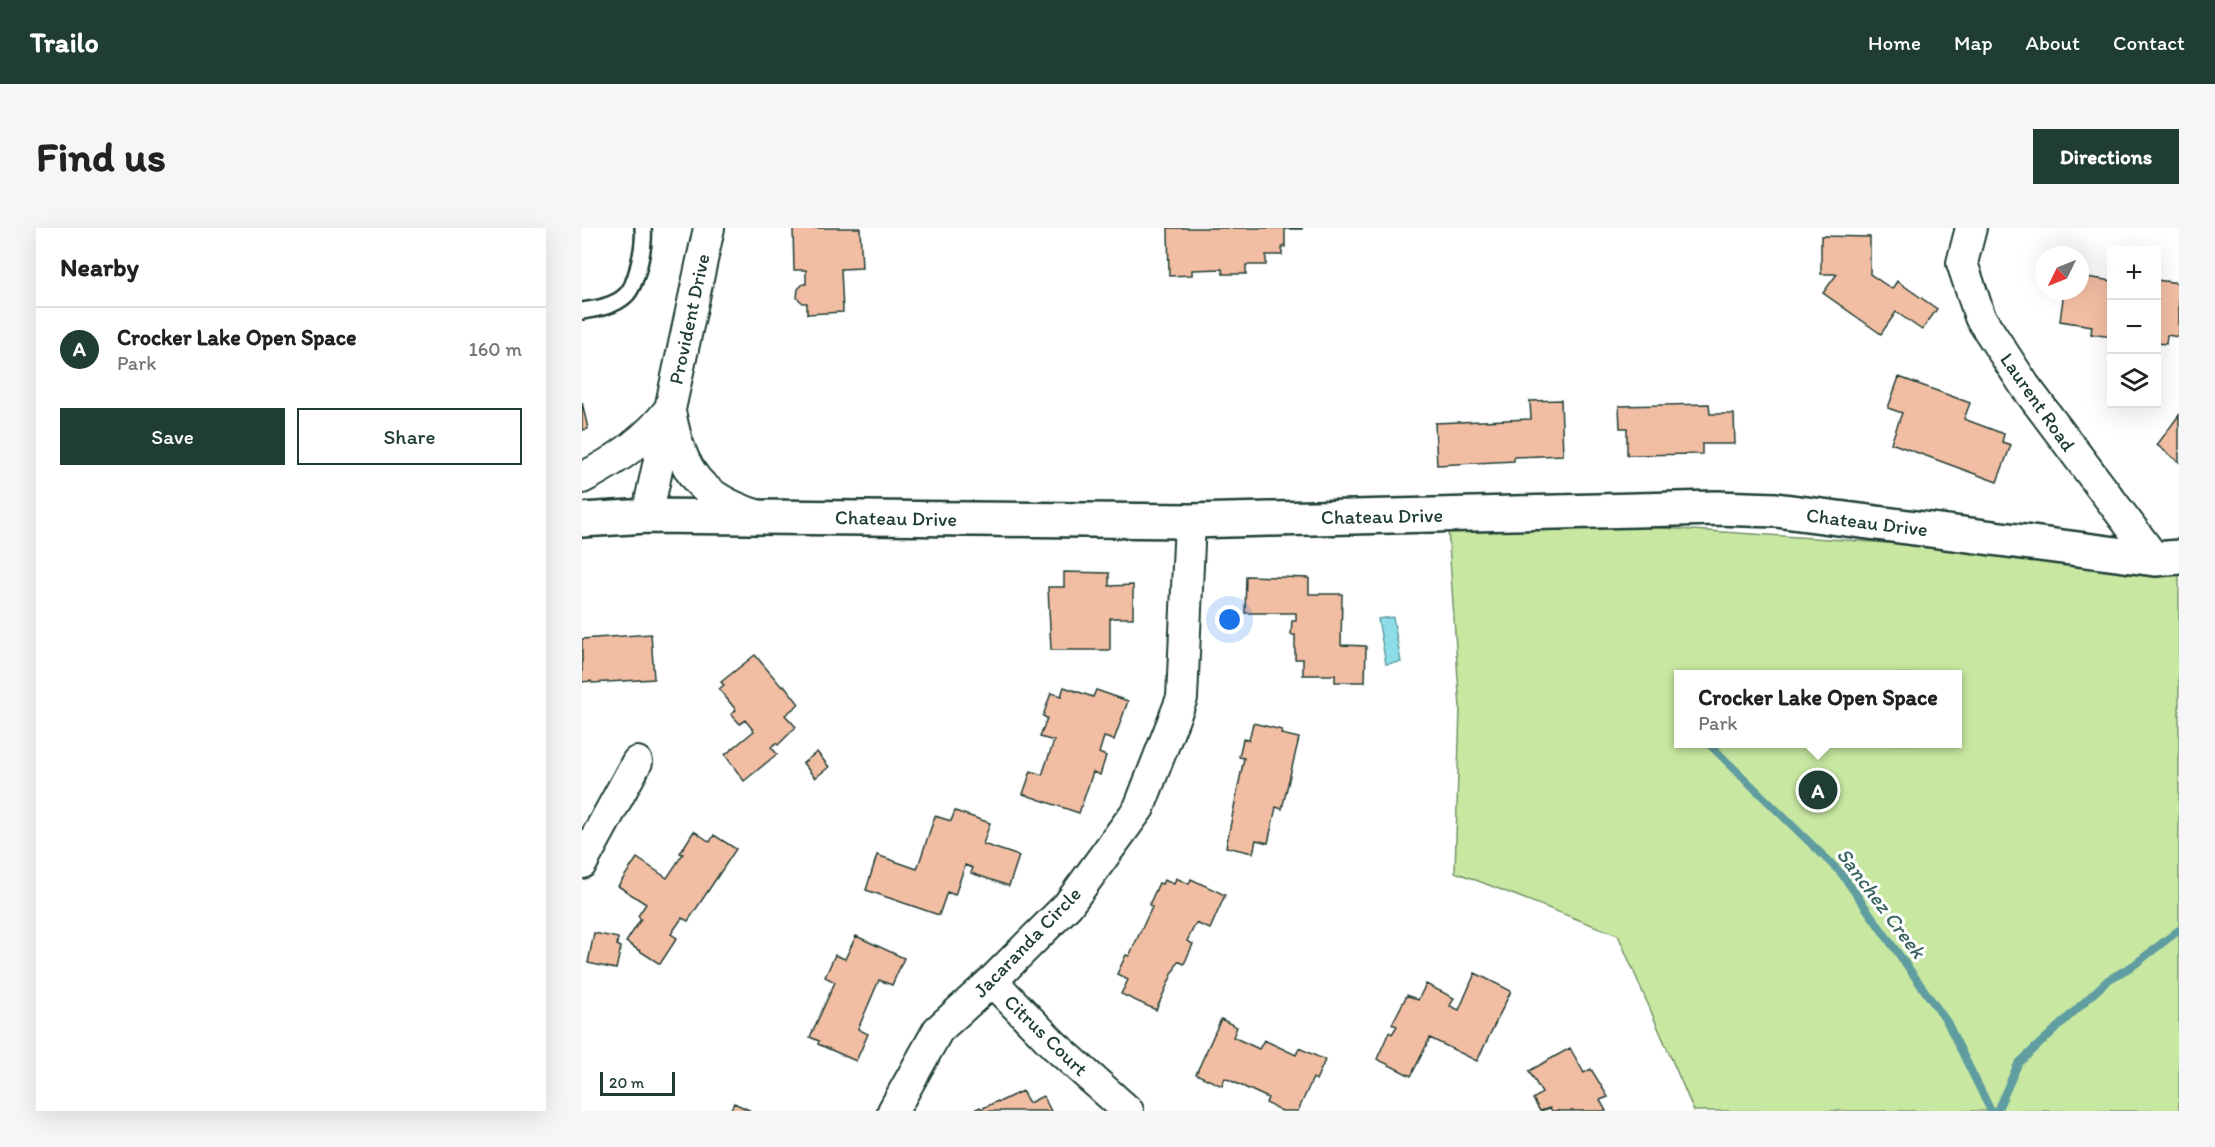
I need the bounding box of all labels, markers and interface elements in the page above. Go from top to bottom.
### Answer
text: Trailo [30,25,99,59]
text: Home [1868,30,1921,55]
text: Map [1954,30,1993,55]
text: About [2026,30,2080,55]
text: Contact [2113,30,2185,55]
button: Directions [2033,129,2179,184]
text: Find us [36,131,166,182]
north arrow [2035,246,2089,300]
map controls [2107,246,2161,408]
button: + [2107,246,2161,300]
text: Nearby [60,251,139,283]
street label: Provident Drive [663,252,715,386]
button: − [2107,300,2161,354]
text: Crocker Lake Open Space [117,324,357,351]
text: A [73,337,86,361]
text: 160 m [469,337,522,361]
street label: Laurent Road [1995,348,2081,456]
text: Park [117,351,156,375]
button: layers [2107,354,2161,408]
button: Save [60,408,285,465]
button: Share [297,408,522,465]
street label: Chateau Drive [1321,503,1443,529]
street label: Chateau Drive [1805,503,1929,541]
street label: Chateau Drive [835,505,957,531]
your location [1215,605,1244,634]
popup [1674,670,1962,748]
text: Crocker Lake Open Space [1698,684,1938,711]
text: Park [1698,711,1738,735]
pin: A [1798,768,1838,812]
water label: Sanchez Creek [1832,842,1932,964]
street label: Jacaranda Circle [968,882,1086,1002]
street label: Citrus Court [999,989,1093,1081]
scale bar [600,1069,675,1096]
text: 20 m [609,1073,644,1092]

